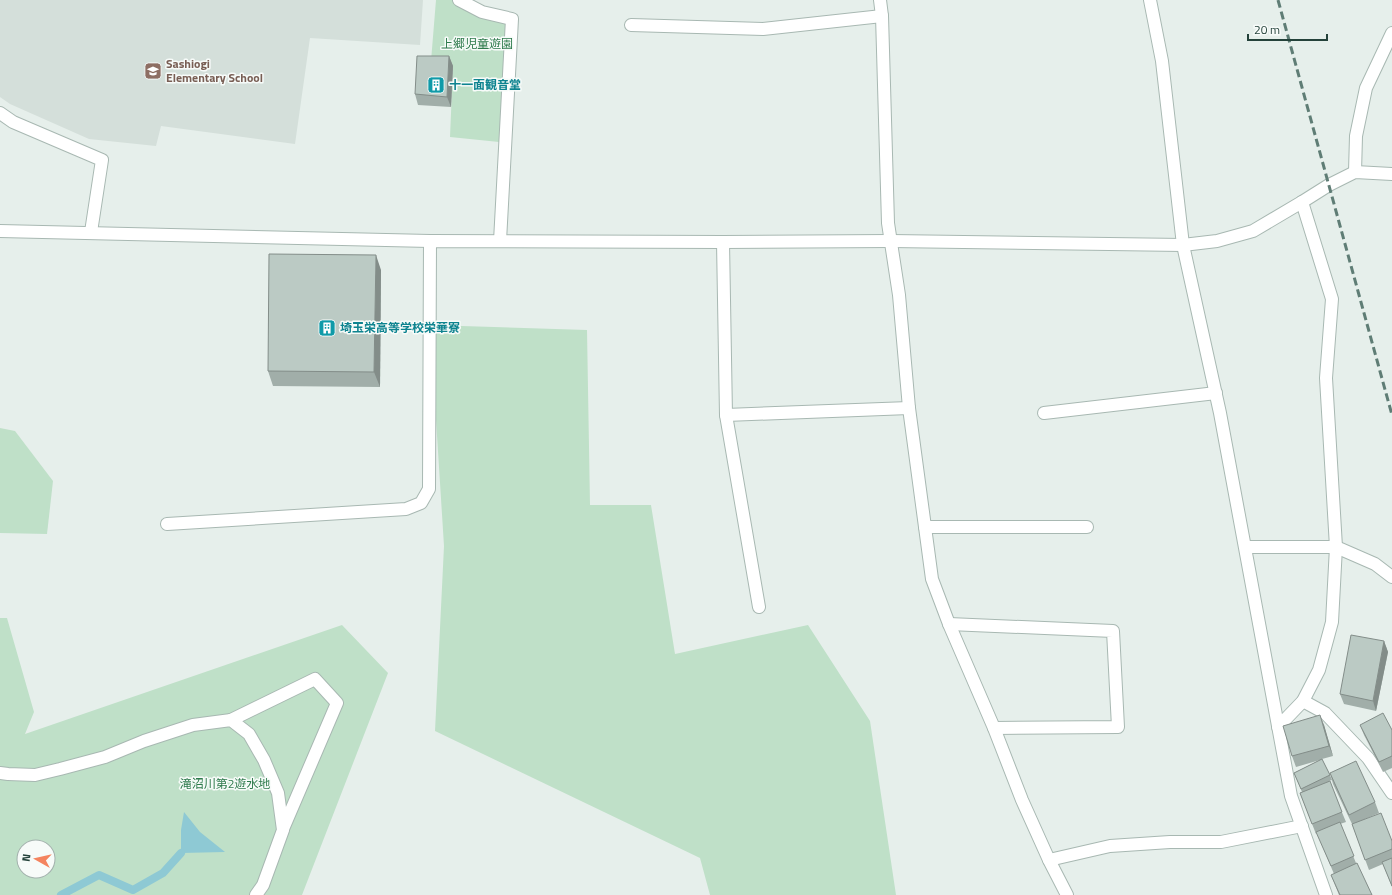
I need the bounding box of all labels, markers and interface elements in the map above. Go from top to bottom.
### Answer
scale bar [1248,16,1327,42]
text: 20 m [1254,20,1280,39]
park label: 上郷児童遊園 [441,34,513,53]
place label: Sashiogi Elementary School [166,54,263,87]
school or university icon: Sashiogi Elementary School [143,61,163,81]
building icon: 十一面観音堂 [426,75,446,95]
place label: 十一面観音堂 [449,75,521,94]
building icon: 埼玉栄高等学校栄華寮 [317,318,337,338]
place label: 埼玉栄高等学校栄華寮 [340,318,460,337]
park label: 滝沼川第2遊水地 [180,774,270,793]
north arrow [16,839,56,879]
text: N [18,853,35,862]

